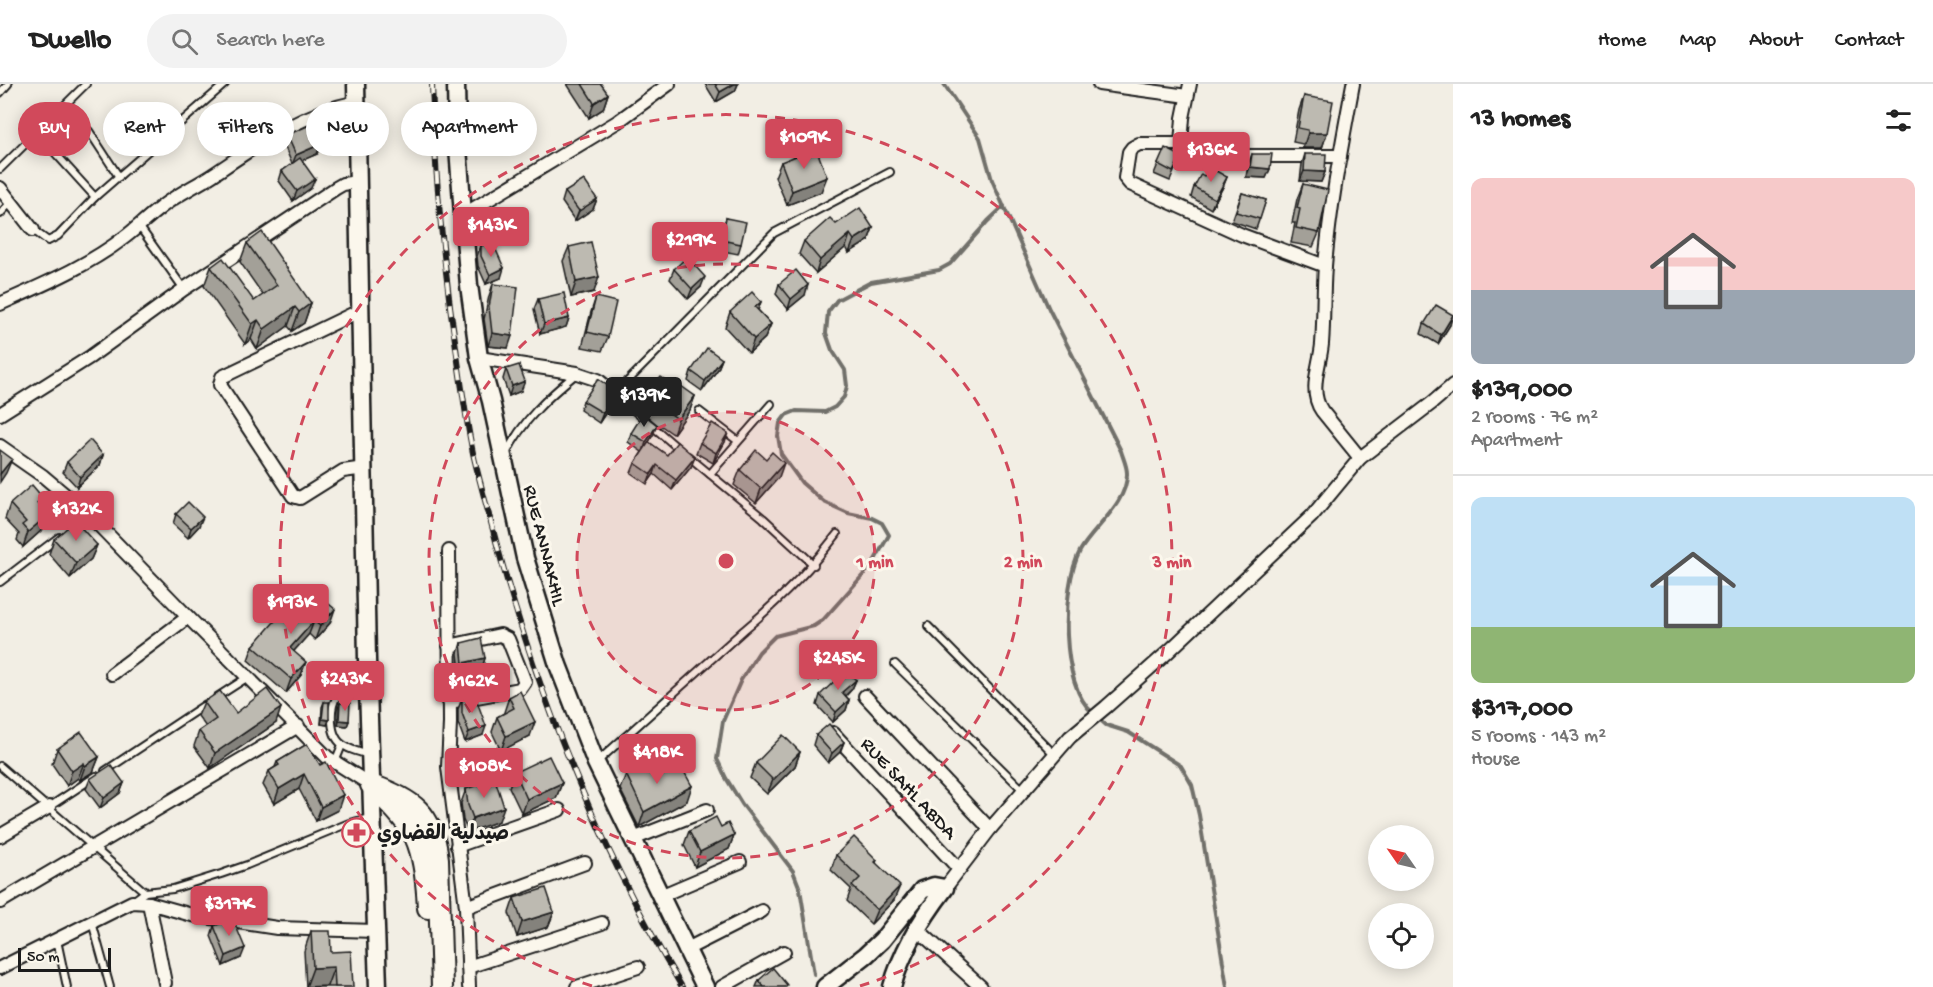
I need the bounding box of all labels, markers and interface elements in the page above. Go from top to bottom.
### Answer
search box [147,14,567,68]
text: Dwello [30,25,111,58]
icon: search [168,25,201,58]
text: Search here [216,28,325,54]
text: Home [1598,29,1646,54]
text: Map [1679,29,1716,54]
text: About [1749,29,1802,54]
text: Contact [1835,29,1903,54]
chip: Buy [18,102,91,156]
chip: Rent [103,102,185,156]
chip: Filters [197,102,294,156]
chip: New [306,102,389,156]
chip: Apartment [401,102,537,156]
icon: filters [1882,104,1915,137]
text: 13 homes [1471,105,1570,136]
pin: $109K [762,119,846,170]
text: $109K [779,127,829,150]
pin: $136K [1169,132,1253,183]
text: $136K [1187,140,1235,163]
pin: $143K [449,207,533,258]
text: $143K [467,215,515,238]
icon: home [1639,217,1747,325]
pin: $219K [648,222,732,273]
text: $219K [666,230,714,253]
text: $139,000 [1471,376,1572,407]
pin: $139K [602,377,686,428]
text: $139K [620,385,668,408]
text: 2 rooms · 76 m² [1471,407,1598,430]
text: Apartment [1471,430,1561,453]
street label: RUE ANNAKHIL [517,483,569,609]
pin: $132K [34,491,118,542]
text: $132K [52,499,100,522]
icon: home [1639,536,1747,644]
centre of rings [716,551,736,571]
text: 1 min [856,553,894,574]
text: 2 min [1004,553,1043,574]
text: 3 min [1152,553,1192,574]
pin: $193K [249,584,333,635]
text: $193K [267,592,315,615]
pin: $245K [796,640,880,691]
text: $245K [813,648,863,671]
pin: $243K [303,661,387,712]
pin: $162K [430,663,514,714]
text: $243K [320,669,370,692]
text: $162K [448,671,496,694]
text: $317,000 [1471,695,1573,726]
text: 5 rooms · 143 m² [1471,726,1606,749]
pin: $418K [615,734,699,785]
street label: RUE SAHL ABDA [854,734,961,846]
text: $418K [633,742,681,765]
pin: $108K [442,748,526,799]
text: House [1471,749,1520,772]
text: $108K [459,756,509,779]
pharmacy icon: صيدلية القضاوي [340,816,372,848]
place label: صيدلية القضاوي [377,823,509,848]
north arrow [1368,825,1434,891]
map controls [1368,825,1434,969]
pin: $317K [187,886,271,937]
text: $317K [205,894,253,917]
button: locate [1368,903,1434,969]
scale bar [18,945,111,972]
text: 50 m [27,949,60,968]

